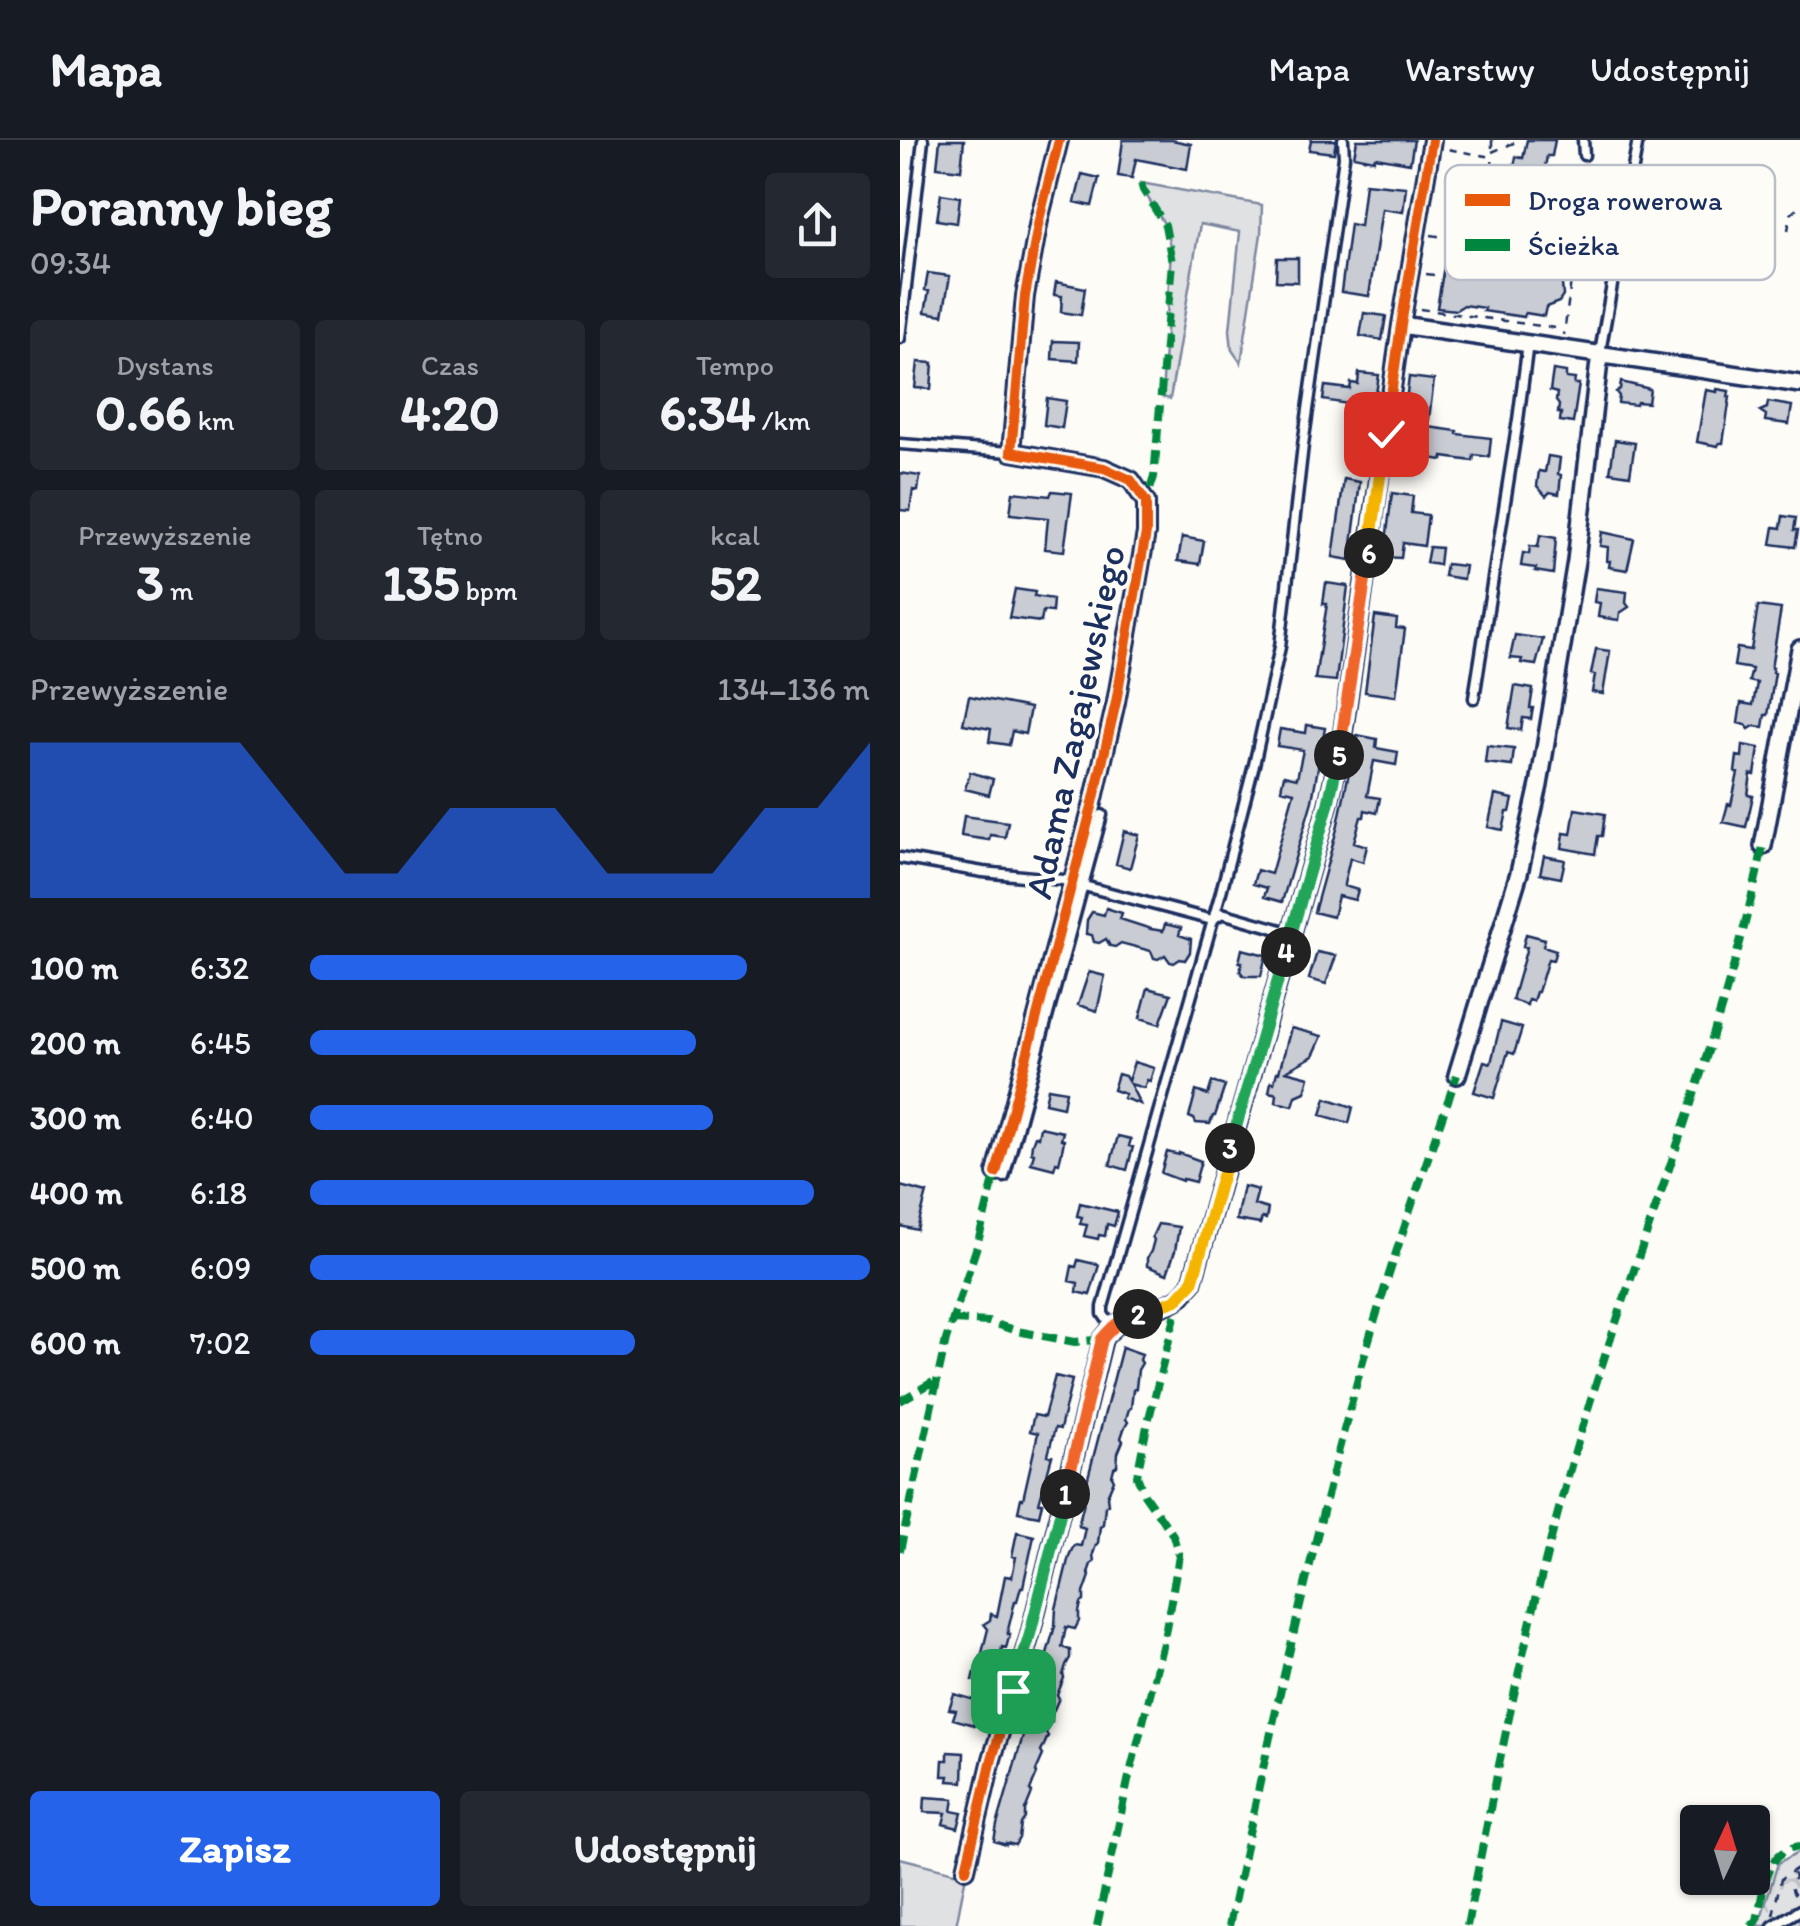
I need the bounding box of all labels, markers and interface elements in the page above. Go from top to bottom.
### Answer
text: Mapa [50,40,162,98]
text: Mapa [1268,48,1350,90]
text: Warstwy [1405,48,1535,90]
text: Udostępnij [1590,48,1750,90]
legend [1445,165,1775,280]
text: Poranny bieg [30,173,333,239]
button: share [765,173,870,278]
text: Droga rowerowa [1528,183,1723,217]
text: Ścieżka [1528,228,1620,262]
text: 09:34 [30,244,111,282]
text: Dystans [116,348,214,382]
text: Czas [421,348,479,382]
text: Tempo [696,348,774,382]
text: 0.66 [95,382,191,443]
text: 4:20 [400,382,500,443]
text: 6:34 [659,382,755,443]
pin [1344,392,1429,477]
text: km [191,403,235,437]
text: /km [755,403,811,437]
icon: check [1359,407,1414,462]
text: Przewyższenie [78,518,252,552]
text: Tętno [417,518,483,552]
text: kcal [710,518,760,552]
pin: 6 [1344,528,1394,578]
text: 6 [1362,536,1376,570]
street label: Adama Zagajewskiego [1015,541,1135,903]
text: 3 [136,552,164,613]
text: 135 [383,552,459,613]
text: 52 [709,552,761,613]
text: m [164,573,194,607]
text: bpm [459,573,517,607]
text: Przewyższenie [30,670,228,708]
text: 134–136 m [717,670,870,708]
pin: 5 [1314,730,1364,780]
text: 5 [1332,738,1346,772]
pin: 4 [1261,927,1311,977]
text: 4 [1278,935,1294,969]
text: 100 m [30,949,118,987]
text: 6:32 [190,949,249,987]
text: 200 m [30,1024,120,1062]
text: 6:45 [190,1024,251,1062]
text: 300 m [30,1099,121,1137]
text: 6:40 [190,1099,254,1137]
pin: 3 [1205,1123,1255,1173]
text: 3 [1222,1131,1238,1165]
text: 400 m [30,1174,123,1212]
text: 6:18 [190,1174,247,1212]
text: 500 m [30,1249,120,1287]
text: 6:09 [190,1249,251,1287]
pin: 2 [1113,1289,1163,1339]
text: 2 [1131,1297,1145,1331]
text: 600 m [30,1324,120,1362]
text: 7:02 [190,1324,250,1362]
pin: 1 [1040,1469,1090,1519]
text: 1 [1059,1477,1072,1511]
pin [971,1649,1056,1734]
icon: arrive [986,1664,1041,1719]
button: Zapisz [30,1791,440,1906]
button: Udostępnij [460,1791,870,1906]
north arrow [1680,1805,1770,1895]
map controls [1680,1805,1770,1895]

